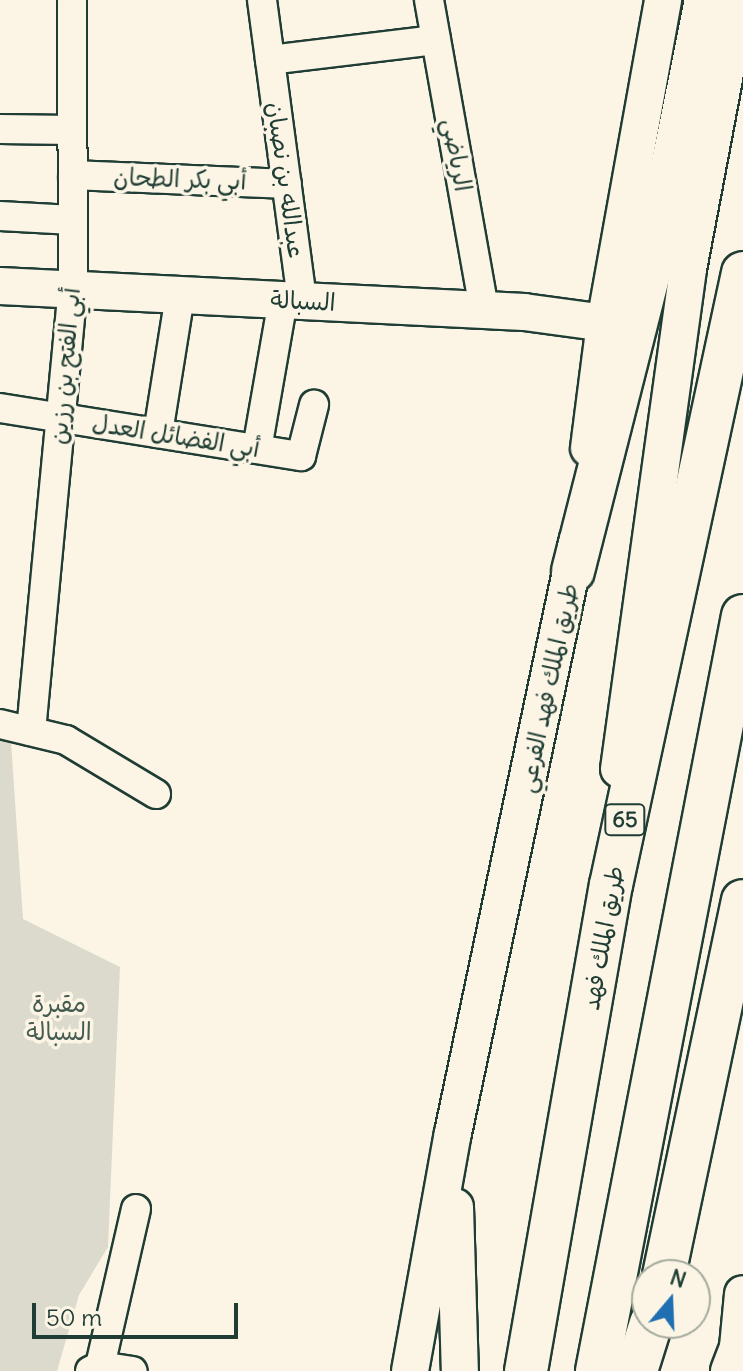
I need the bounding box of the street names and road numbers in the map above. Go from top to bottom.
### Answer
street label: عبدالله بن نصبان [261,100,311,260]
street label: الرياضي [436,116,478,194]
street label: أبي بكر الطحان [113,162,247,196]
street label: السبالة [270,285,336,317]
street label: أبي الفتح بن رزين [44,286,86,446]
street label: أبي الفضائل العدل [90,409,262,463]
street label: طريق الملك فهد الفرعي [512,581,584,795]
road number: 65 [603,802,647,838]
street label: طريق الملك فهد [576,864,630,1012]

